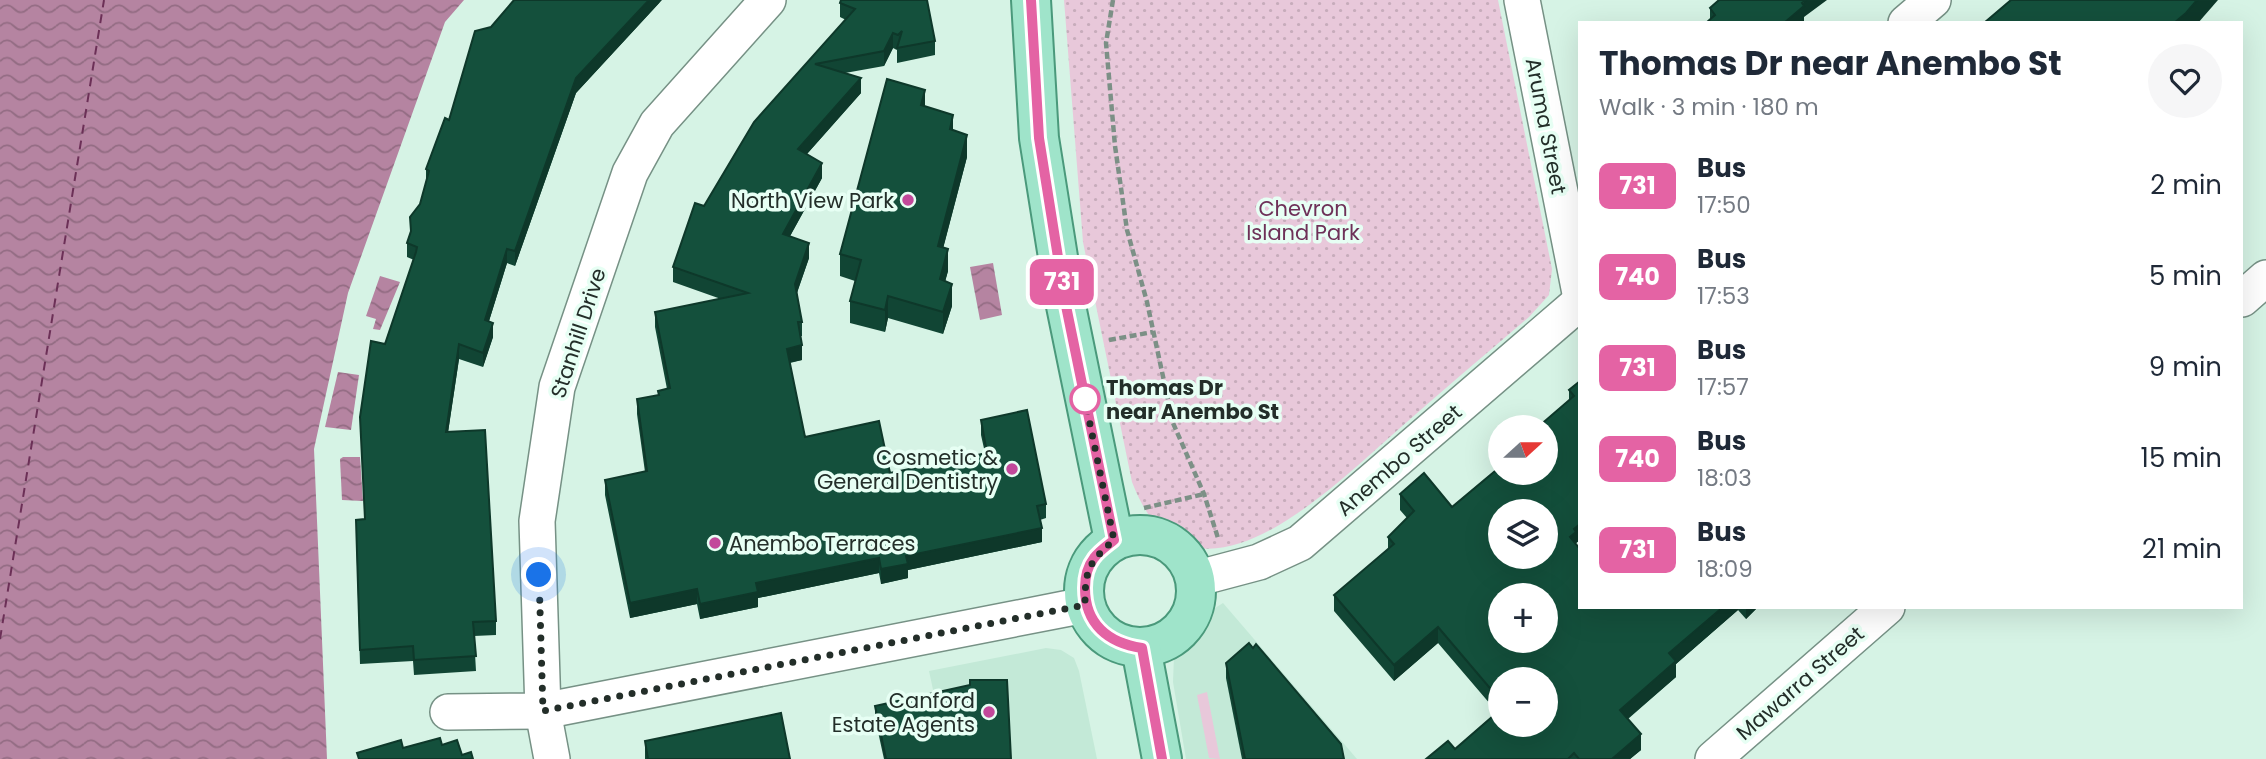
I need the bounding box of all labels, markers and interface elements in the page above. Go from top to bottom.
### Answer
text: Thomas Dr near Anembo St [1599,40,2062,87]
button: heart [2148,44,2222,118]
street label: Aruma Street [1519,55,1573,197]
text: Walk · 3 min · 180 m [1599,91,1819,123]
text: Bus [1697,150,1746,186]
text: 2 min [2150,167,2222,203]
text: 731 [1619,169,1656,202]
place label: North View Park [731,186,894,215]
text: 17:50 [1697,189,1751,221]
marker: North View Park [900,192,916,208]
park label: Chevron Island Park [1246,194,1360,247]
text: Bus [1697,241,1746,277]
text: 5 min [2149,258,2222,294]
line badge: 731 [1022,259,1102,305]
text: 740 [1615,260,1660,293]
street label: Stanhill Drive [543,264,613,402]
text: 731 [1044,265,1080,298]
text: 17:53 [1697,280,1750,312]
text: Bus [1697,332,1746,368]
text: 9 min [2149,349,2222,385]
text: 731 [1619,351,1656,384]
text: 17:57 [1697,371,1749,403]
place label: Thomas Dr near Anembo St [1106,373,1279,426]
marker: Thomas Dr near Anembo St [1070,384,1100,414]
street label: Anembo Street [1330,398,1468,522]
north arrow [1488,415,1558,485]
map controls [1488,415,1558,737]
text: Bus [1697,423,1746,459]
text: 15 min [2141,440,2222,476]
text: 740 [1615,442,1660,475]
place label: Cosmetic & General Dentistry [817,443,998,496]
marker: Cosmetic & General Dentistry [1004,461,1020,477]
text: 18:03 [1697,462,1752,494]
button: layers [1488,499,1558,569]
text: Bus [1697,514,1746,550]
place label: Anembo Terraces [729,529,915,558]
text: 21 min [2142,531,2222,567]
text: 731 [1619,533,1656,566]
marker: Anembo Terraces [707,535,723,551]
text: 18:09 [1697,553,1753,585]
your location [521,557,556,592]
button: + [1488,583,1558,653]
street label: Mawarra Street [1730,619,1870,747]
button: − [1488,667,1558,737]
place label: Canford Estate Agents [832,686,975,739]
marker: Canford Estate Agents [981,704,997,720]

